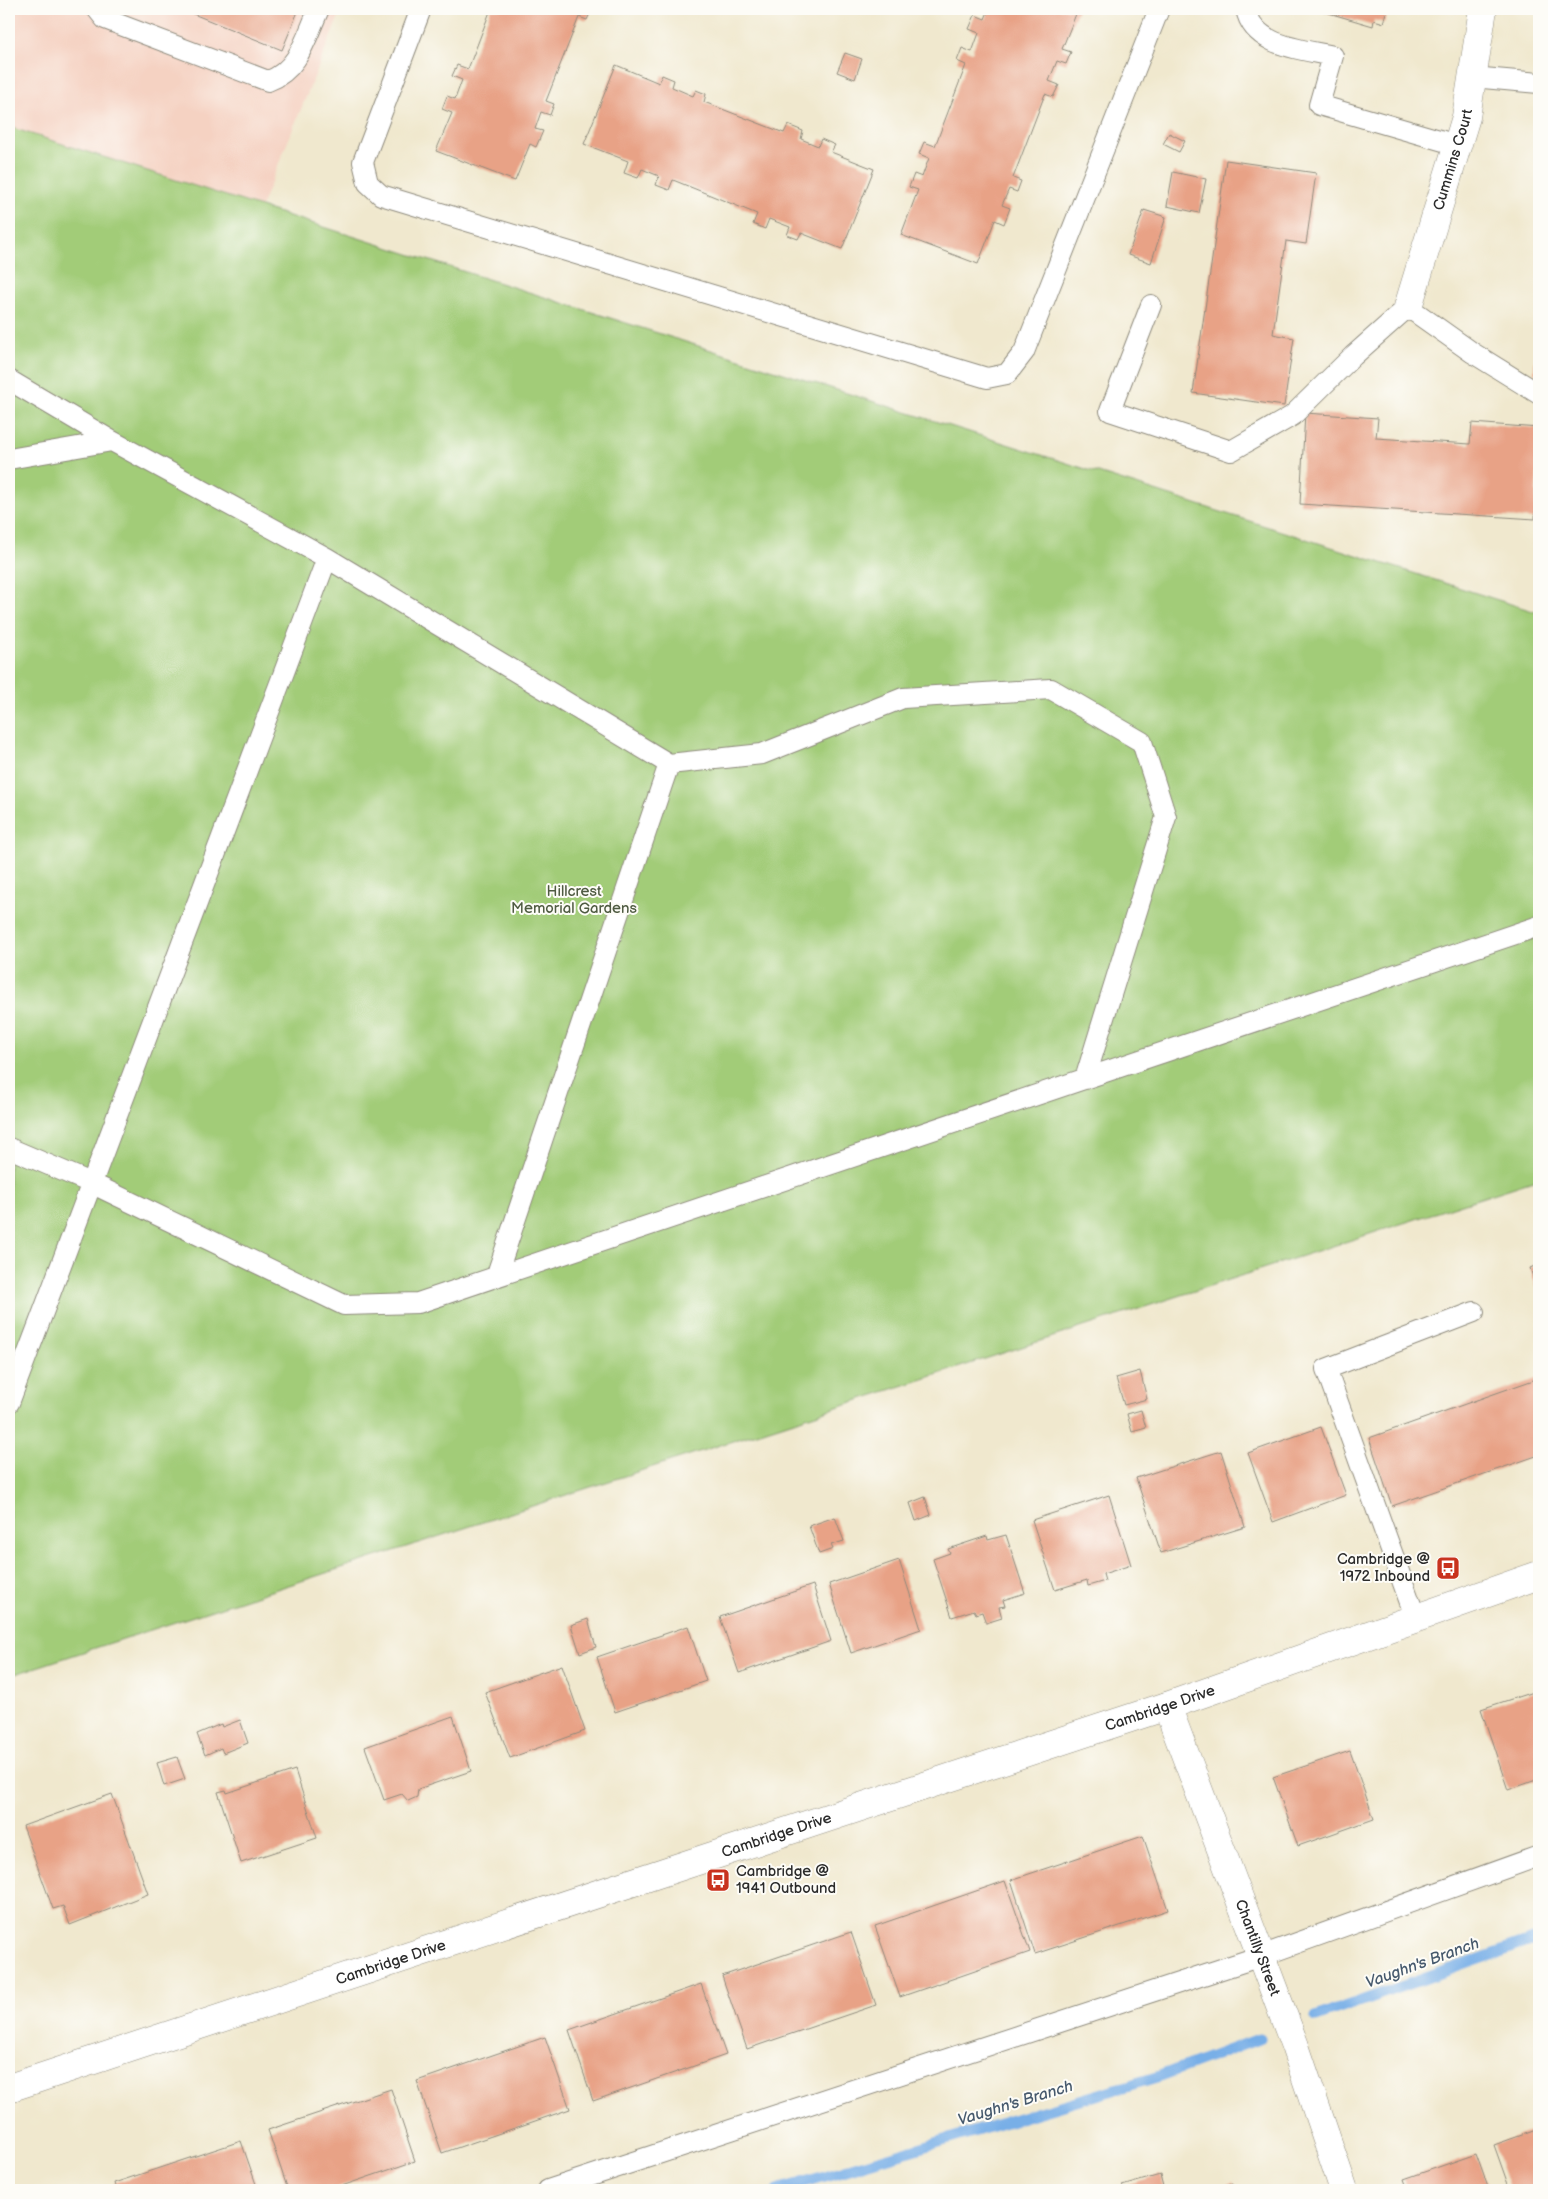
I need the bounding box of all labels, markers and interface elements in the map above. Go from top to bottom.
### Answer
street label: Cummins Court [1429,107,1477,213]
park label: Hillcrest Memorial Gardens [511,882,637,918]
place label: Cambridge @ 1972 Inbound [1337,1550,1430,1586]
bus stop icon: Cambridge @ 1972 Inbound [1435,1555,1461,1581]
street label: Cambridge Drive [1103,1681,1218,1736]
street label: Cambridge Drive [719,1808,834,1862]
place label: Cambridge @ 1941 Outbound [736,1862,836,1898]
bus stop icon: Cambridge @ 1941 Outbound [705,1867,731,1893]
street label: Chantilly Street [1231,1897,1284,1999]
water label: Vaughn's Branch [1363,1934,1482,1993]
street label: Cambridge Drive [333,1936,448,1990]
water label: Vaughn's Branch [955,2077,1076,2130]

